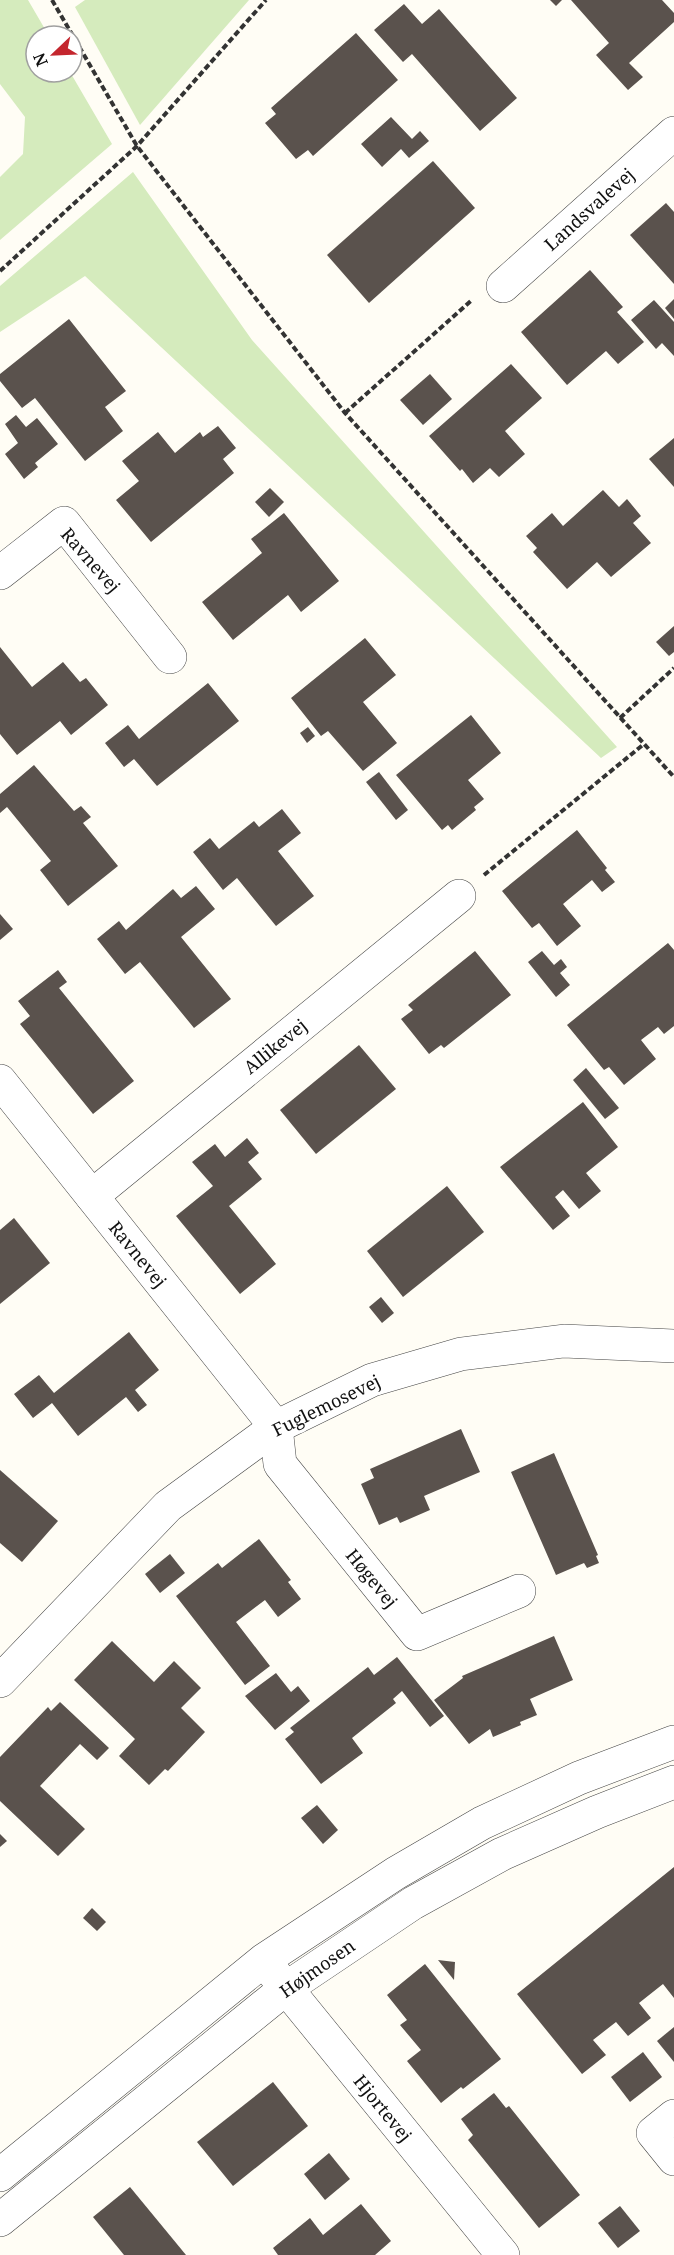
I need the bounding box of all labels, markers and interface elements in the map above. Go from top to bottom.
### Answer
north arrow [24,24,84,84]
text: N [27,49,53,70]
street label: Landsvalevej [539,162,639,256]
street label: Ravnevej [56,522,126,598]
street label: Allikevej [238,1013,312,1079]
street label: Ravnevej [104,1216,172,1292]
street label: Fuglemosevej [268,1368,384,1442]
street label: Høgevej [341,1543,403,1613]
street label: Højmosen [275,1933,360,2003]
street label: Hjortevej [349,2069,417,2147]

